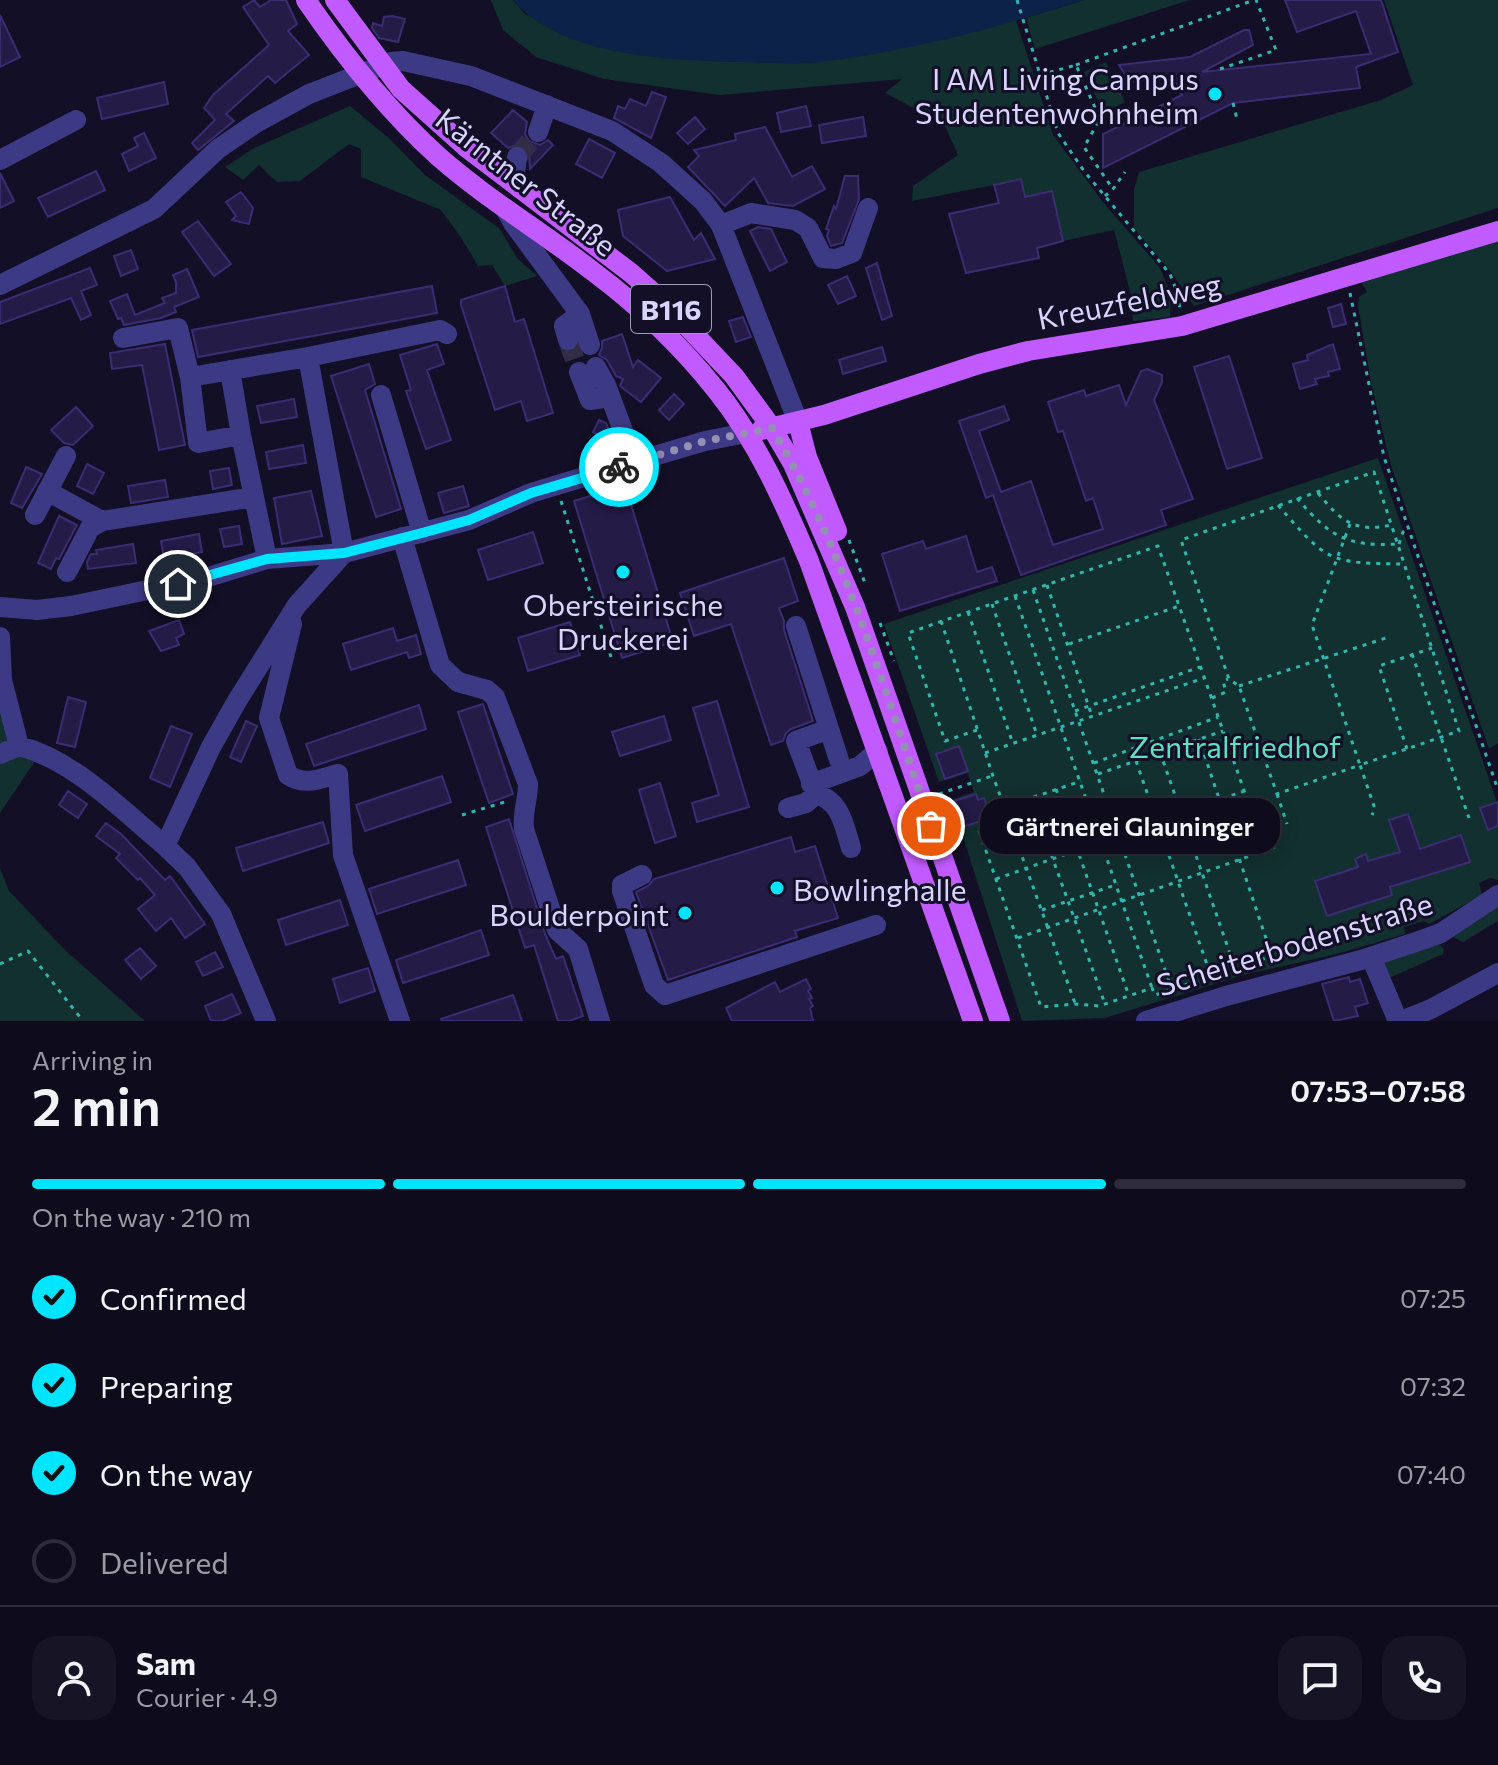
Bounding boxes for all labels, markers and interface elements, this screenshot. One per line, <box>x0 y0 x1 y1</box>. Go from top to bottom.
place label: I AM Living Campus Studentenwohnheim <box>915 59 1199 130</box>
marker: I AM Living Campus Studentenwohnheim <box>1206 85 1224 103</box>
street label: Kärntner Straße <box>429 99 625 263</box>
street label: Kreuzfeldweg <box>1034 264 1224 336</box>
road number: B116 <box>631 285 711 333</box>
courier <box>579 427 659 507</box>
icon: bike <box>597 445 641 489</box>
pin <box>144 550 212 618</box>
icon: home <box>156 562 200 606</box>
marker: Obersteirische Druckerei <box>614 563 632 581</box>
place label: Obersteirische Druckerei <box>523 585 723 656</box>
park label: Zentralfriedhof <box>1129 727 1341 764</box>
pin <box>897 792 965 860</box>
callout: Gärtnerei Glauninger <box>979 798 1279 854</box>
icon: bag <box>909 804 953 848</box>
text: Gärtnerei Glauninger <box>1006 810 1254 841</box>
place label: Bowlinghalle <box>793 870 967 907</box>
marker: Bowlinghalle <box>768 879 786 897</box>
street label: Scheiterbodenstraße <box>1152 883 1436 1003</box>
place label: Boulderpoint <box>489 895 669 932</box>
marker: Boulderpoint <box>676 904 694 922</box>
text: Arriving in <box>32 1044 153 1075</box>
text: 07:53–07:58 <box>1290 1071 1466 1108</box>
text: 2 min <box>32 1073 161 1137</box>
text: On the way · 210 m <box>32 1201 251 1232</box>
icon: check <box>32 1275 76 1319</box>
text: Confirmed <box>100 1279 247 1316</box>
text: 07:25 <box>1400 1282 1466 1313</box>
icon: check <box>32 1363 76 1407</box>
text: Preparing <box>100 1367 233 1404</box>
text: 07:32 <box>1400 1370 1466 1401</box>
icon: check <box>32 1451 76 1495</box>
text: On the way <box>100 1455 253 1492</box>
text: 07:40 <box>1397 1458 1466 1489</box>
text: Delivered <box>100 1543 229 1580</box>
button: person <box>32 1636 116 1720</box>
button: chat <box>1278 1636 1362 1720</box>
button: phone <box>1382 1636 1466 1720</box>
text: Sam <box>136 1644 196 1681</box>
text: Courier · 4.9 <box>136 1681 278 1712</box>

